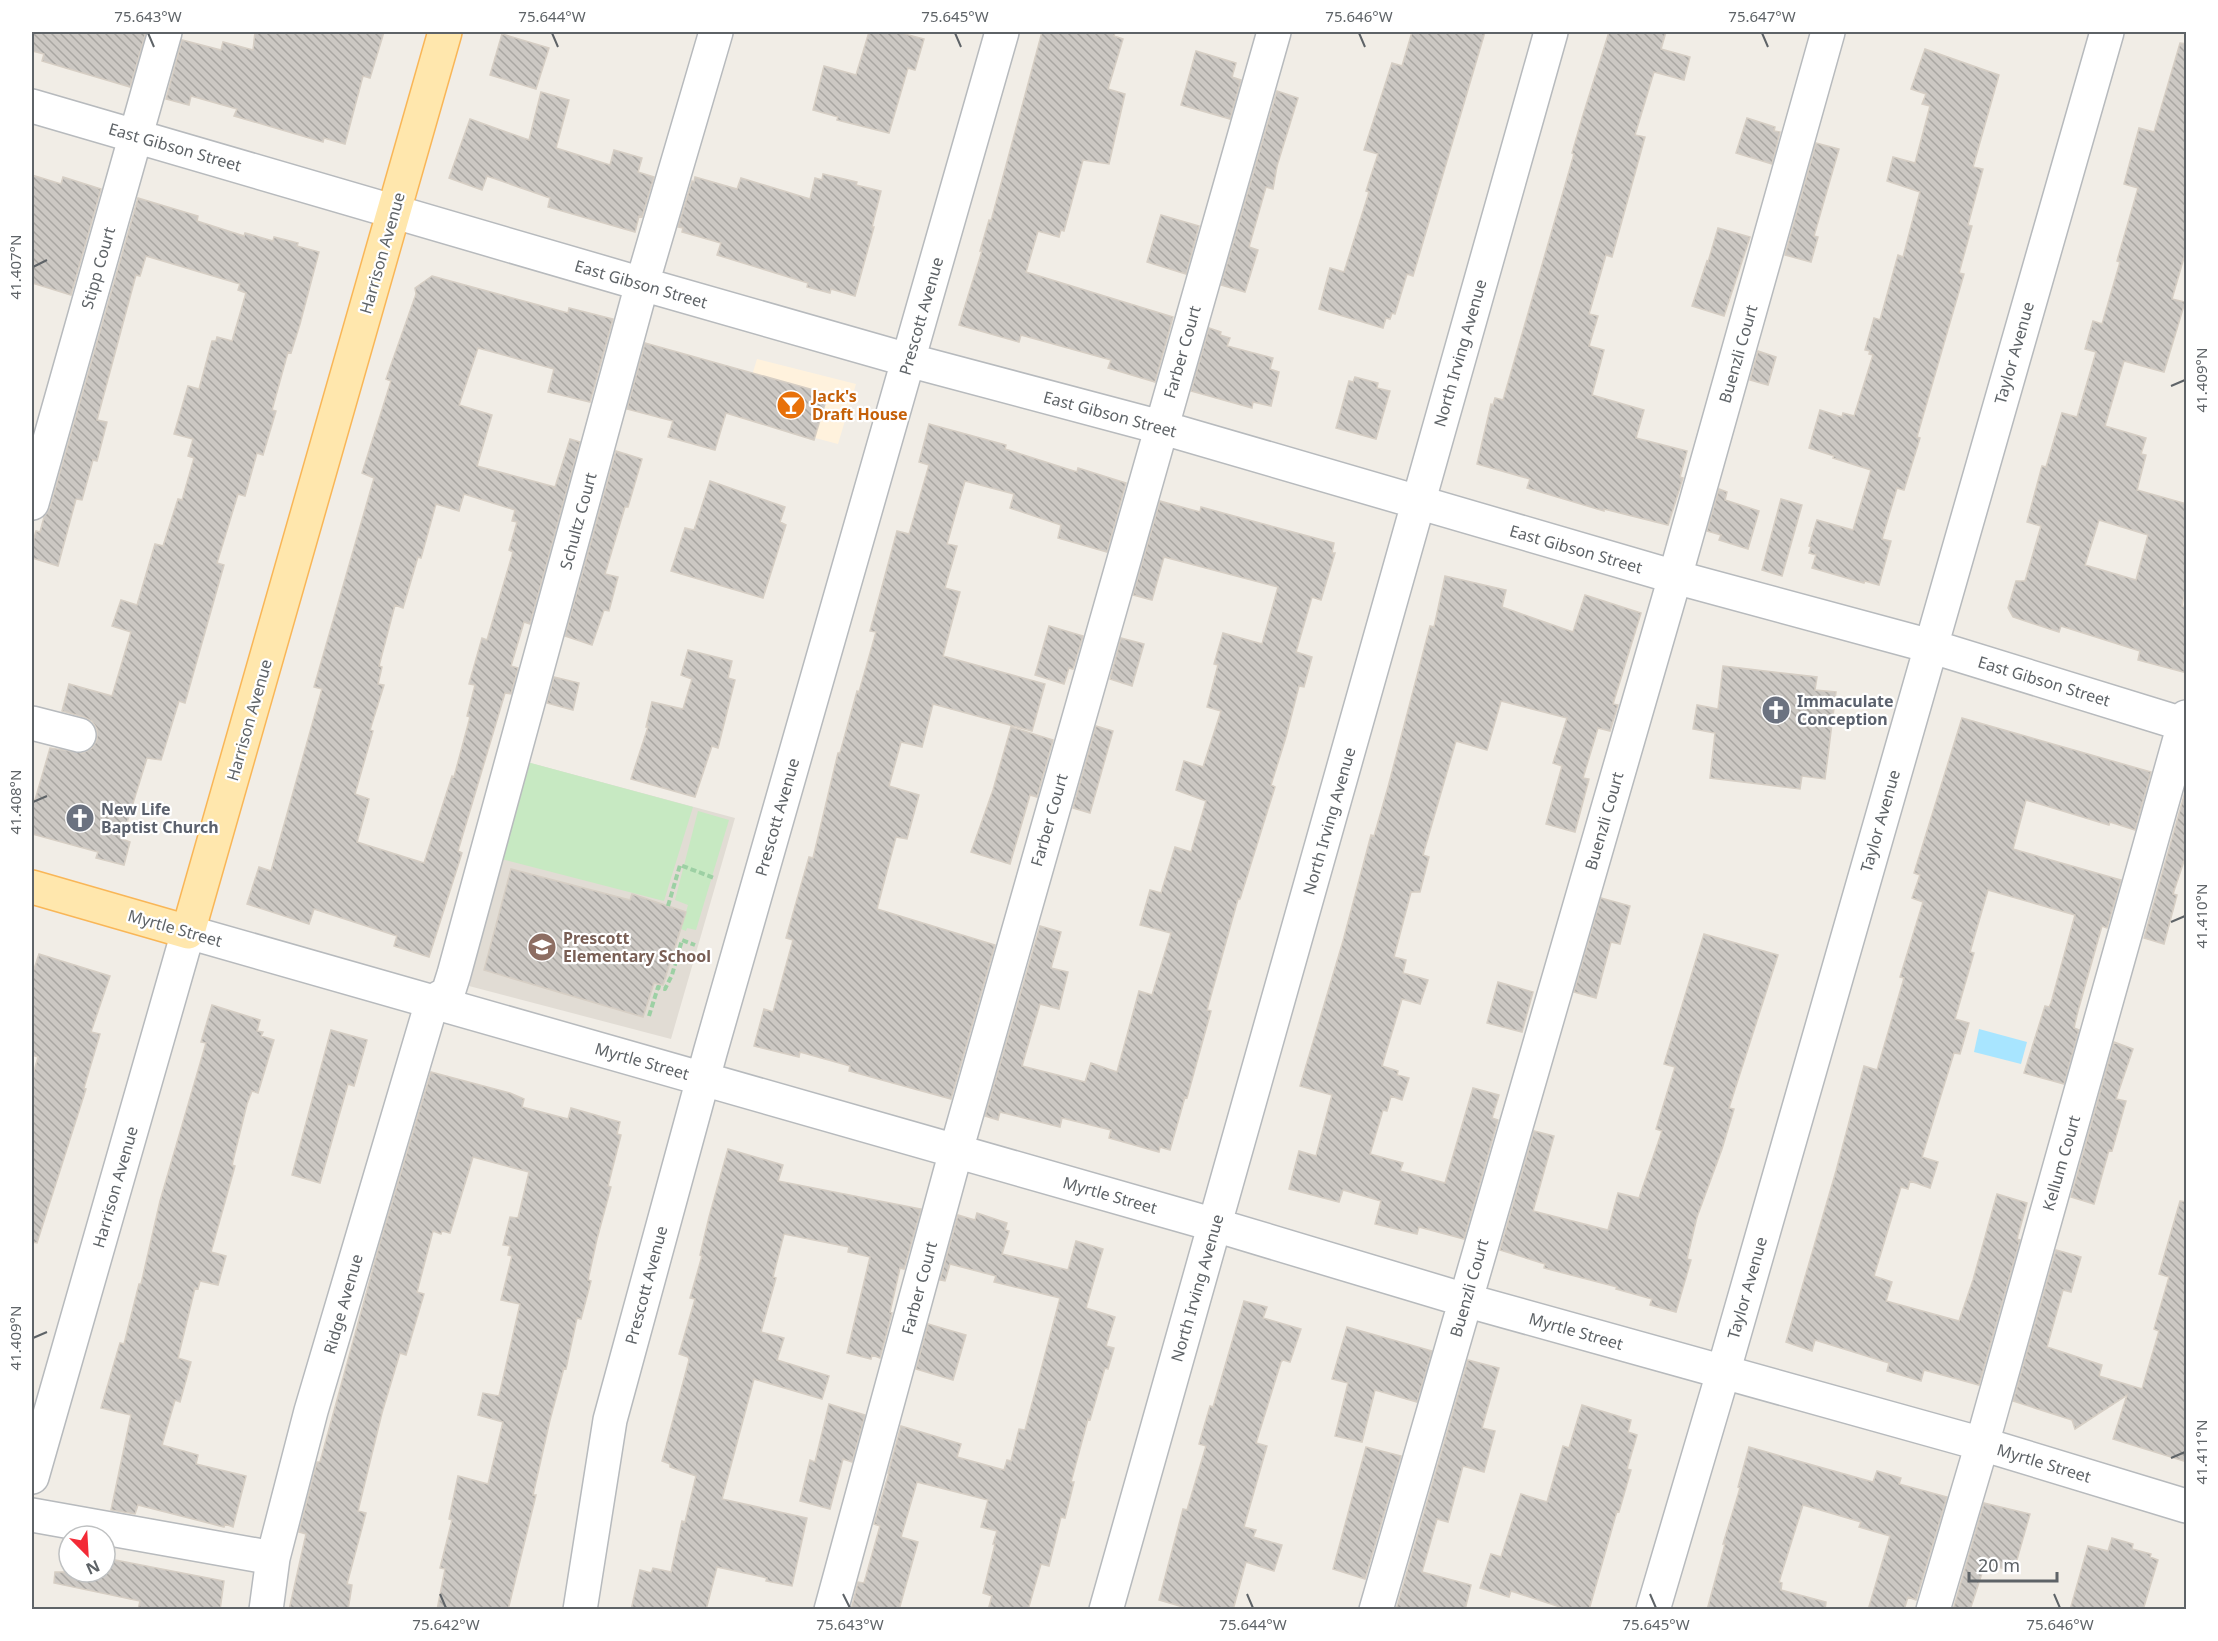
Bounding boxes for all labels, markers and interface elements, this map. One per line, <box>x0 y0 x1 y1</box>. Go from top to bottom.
text: 75.643°W <box>114 6 182 26</box>
text: 75.644°W <box>518 6 586 26</box>
text: 75.645°W <box>921 6 989 26</box>
text: 75.646°W <box>1325 6 1393 26</box>
text: 75.647°W <box>1728 6 1796 26</box>
street label: East Gibson Street <box>106 118 244 177</box>
street label: Harrison Avenue <box>354 190 410 316</box>
street label: Stipp Court <box>76 224 120 312</box>
text: 41.407°N <box>5 235 25 299</box>
street label: Prescott Avenue <box>894 254 948 378</box>
street label: East Gibson Street <box>572 255 710 314</box>
street label: North Irving Avenue <box>1428 277 1492 429</box>
street label: Taylor Avenue <box>1989 299 2039 407</box>
street label: Buenzli Court <box>1713 302 1763 406</box>
street label: Farber Court <box>1158 303 1206 401</box>
text: 41.409°N <box>2191 348 2211 412</box>
place label: Jack's Draft House <box>810 385 908 425</box>
street label: East Gibson Street <box>1041 386 1179 442</box>
bar icon: Jack's Draft House <box>775 389 807 421</box>
street label: Schultz Court <box>554 470 602 572</box>
street label: East Gibson Street <box>1507 520 1645 579</box>
street label: East Gibson Street <box>1975 650 2113 712</box>
street label: Harrison Avenue <box>221 657 277 783</box>
place label: Immaculate Conception <box>1797 690 1894 730</box>
church icon: Immaculate Conception <box>1760 694 1792 726</box>
street label: North Irving Avenue <box>1297 745 1361 897</box>
street label: Prescott Avenue <box>750 755 804 879</box>
street label: Taylor Avenue <box>1855 767 1905 875</box>
street label: Buenzli Court <box>1579 769 1629 873</box>
text: 41.408°N <box>5 770 25 834</box>
street label: Farber Court <box>1025 771 1073 869</box>
place label: New Life Baptist Church <box>101 798 219 838</box>
church icon: New Life Baptist Church <box>64 802 96 834</box>
text: 41.410°N <box>2191 884 2211 948</box>
street label: Myrtle Street <box>125 904 225 952</box>
place label: Prescott Elementary School <box>563 927 711 967</box>
school or university icon: Prescott Elementary School <box>526 931 558 963</box>
street label: Myrtle Street <box>592 1037 692 1085</box>
street label: Kellum Court <box>2037 1113 2085 1213</box>
street label: Harrison Avenue <box>87 1124 143 1250</box>
street label: Myrtle Street <box>1060 1171 1160 1219</box>
street label: North Irving Avenue <box>1165 1212 1229 1364</box>
street label: Prescott Avenue <box>620 1223 672 1347</box>
street label: Taylor Avenue <box>1722 1234 1772 1342</box>
street label: Buenzli Court <box>1444 1236 1494 1340</box>
street label: Farber Court <box>896 1239 942 1337</box>
street label: Ridge Avenue <box>318 1251 368 1357</box>
text: 41.409°N <box>5 1306 25 1370</box>
street label: Myrtle Street <box>1526 1307 1626 1355</box>
text: 41.411°N <box>2191 1420 2211 1484</box>
street label: Myrtle Street <box>1994 1438 2094 1488</box>
north arrow <box>57 1524 117 1584</box>
scale bar <box>1969 1545 2058 1583</box>
text: 20 m <box>1978 1553 2020 1577</box>
text: N <box>83 1555 104 1580</box>
text: 75.642°W <box>412 1614 480 1634</box>
text: 75.643°W <box>816 1614 884 1634</box>
text: 75.644°W <box>1219 1614 1287 1634</box>
text: 75.645°W <box>1622 1614 1690 1634</box>
text: 75.646°W <box>2026 1614 2094 1634</box>

